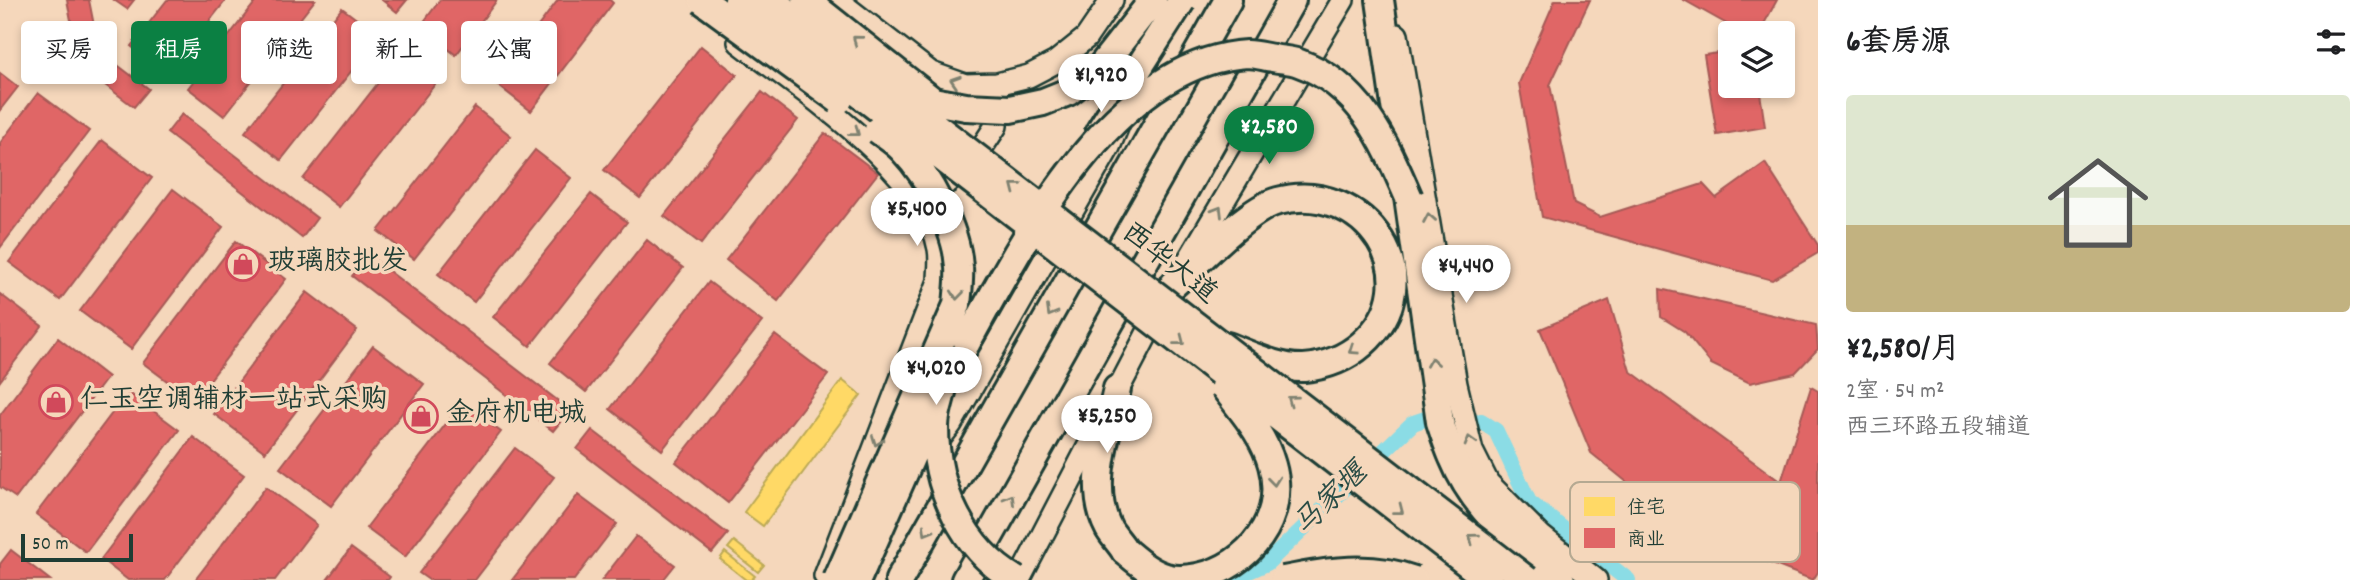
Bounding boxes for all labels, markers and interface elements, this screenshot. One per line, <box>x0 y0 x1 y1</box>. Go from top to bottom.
chip: 买房 <box>21 21 117 84</box>
chip: 租房 <box>131 21 227 84</box>
chip: 筛选 <box>241 21 337 84</box>
chip: 新上 <box>351 21 447 84</box>
chip: 公寓 <box>461 21 557 84</box>
map controls <box>1718 21 1795 98</box>
button: layers <box>1718 21 1795 98</box>
text: 6套房源 <box>1846 23 1951 66</box>
icon: filters <box>2312 23 2350 61</box>
one-way arrow <box>852 36 864 49</box>
pin: ¥1,920 <box>1044 54 1158 114</box>
text: ¥1,920 <box>1074 60 1128 93</box>
one-way arrow <box>949 75 962 89</box>
pin: ¥2,580 <box>1212 106 1326 166</box>
text: ¥2,580 <box>1240 112 1298 145</box>
one-way arrow <box>847 124 859 137</box>
icon: home <box>2035 140 2161 266</box>
one-way arrow <box>1010 182 1022 195</box>
pin: ¥5,400 <box>860 188 974 248</box>
text: ¥5,400 <box>887 194 947 227</box>
one-way arrow <box>1209 205 1222 218</box>
one-way arrow <box>1422 212 1437 224</box>
street label: 西华大道 <box>1112 215 1224 315</box>
place label: 玻璃胶批发 <box>268 244 408 284</box>
shop icon: 玻璃胶批发 <box>224 245 262 283</box>
pin: ¥4,440 <box>1409 246 1523 305</box>
text: ¥4,440 <box>1438 251 1494 284</box>
one-way arrow <box>950 290 965 301</box>
one-way arrow <box>1046 304 1059 317</box>
text: ¥2,580/月 <box>1846 330 1960 373</box>
one-way arrow <box>1172 333 1184 345</box>
one-way arrow <box>1348 341 1361 354</box>
pin: ¥4,020 <box>879 348 993 407</box>
text: ¥4,020 <box>906 353 966 386</box>
one-way arrow <box>1424 356 1439 368</box>
text: 2室 · 54 m² <box>1846 376 1945 409</box>
place label: 仁玉空调辅材一站式采购 <box>80 382 388 422</box>
shop icon: 仁玉空调辅材一站式采购 <box>37 383 75 421</box>
place label: 金府机电城 <box>446 396 586 436</box>
pin: ¥5,250 <box>1050 396 1164 455</box>
one-way arrow <box>1288 396 1300 408</box>
shop icon: 金府机电城 <box>402 397 440 435</box>
text: ¥5,250 <box>1077 401 1137 434</box>
text: 西三环路五段辅道 <box>1846 412 2030 445</box>
one-way arrow <box>872 434 886 446</box>
one-way arrow <box>1464 436 1479 448</box>
water label: 马家堰 <box>1285 452 1381 548</box>
one-way arrow <box>1266 475 1281 487</box>
legend <box>1570 482 1800 562</box>
one-way arrow <box>1002 494 1015 507</box>
text: 住宅 <box>1627 496 1665 523</box>
one-way arrow <box>1391 501 1403 514</box>
one-way arrow <box>922 523 935 536</box>
text: 商业 <box>1627 528 1665 555</box>
scale bar <box>21 531 133 563</box>
text: 50 m <box>32 532 69 559</box>
one-way arrow <box>1468 534 1481 547</box>

